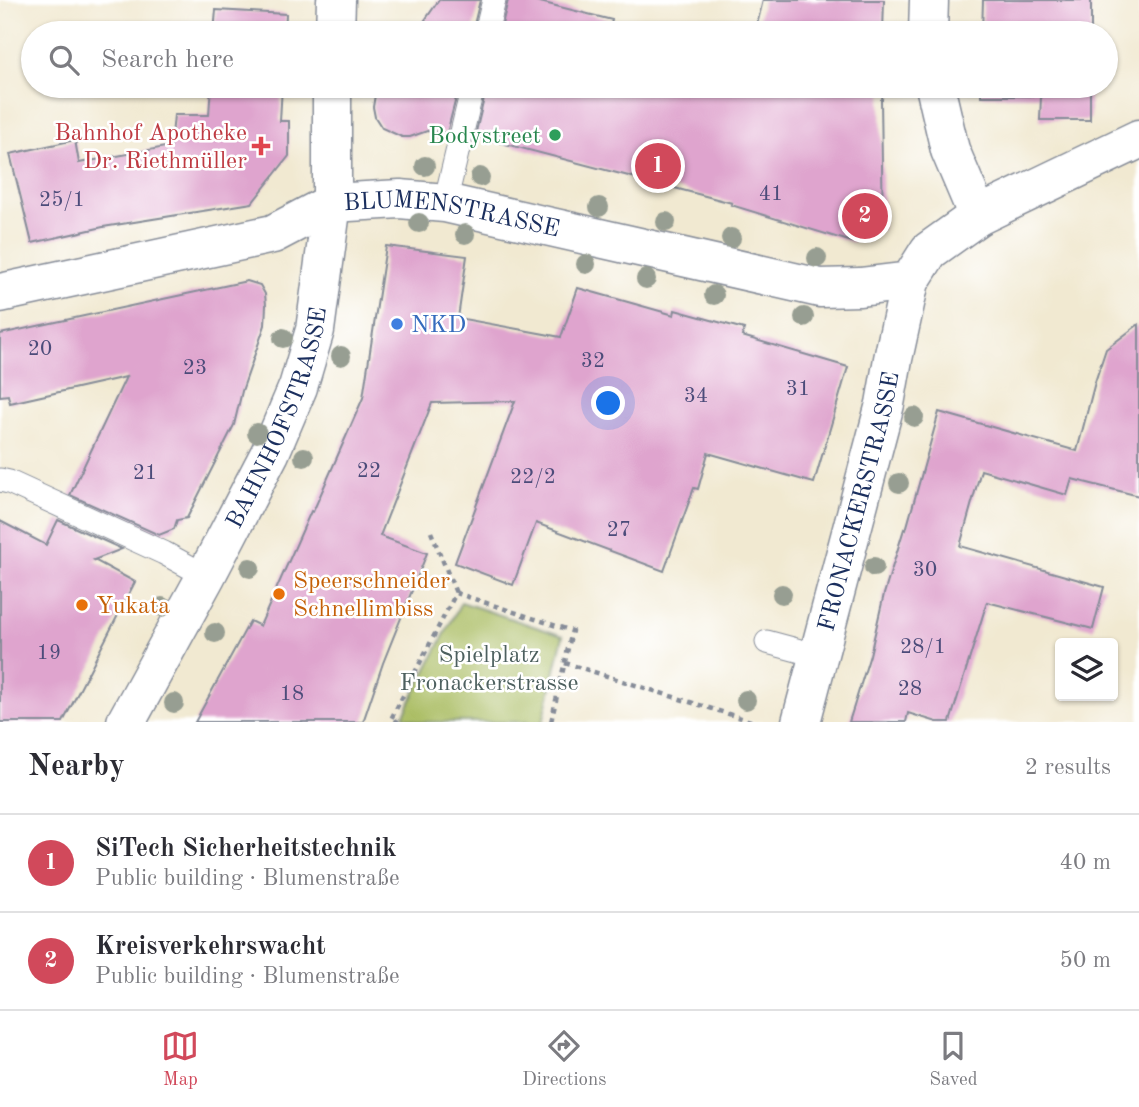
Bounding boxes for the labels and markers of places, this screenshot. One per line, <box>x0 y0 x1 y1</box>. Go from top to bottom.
place label: Bahnhof Apotheke Dr. Riethmüller <box>54 122 247 174</box>
place label: Bodystreet <box>428 125 541 149</box>
marker: Bodystreet <box>547 127 563 143</box>
marker: Bahnhof Apotheke Dr. Riethmüller <box>253 138 269 154</box>
pin: 1 <box>635 140 681 192</box>
pin: 2 <box>842 190 888 242</box>
place label: NKD <box>411 314 466 338</box>
marker: NKD <box>389 316 405 332</box>
place label: Speerschneider Schnellimbiss <box>293 570 450 622</box>
marker: Speerschneider Schnellimbiss <box>271 586 287 602</box>
place label: Yukata <box>96 595 170 619</box>
marker: Yukata <box>74 597 90 613</box>

